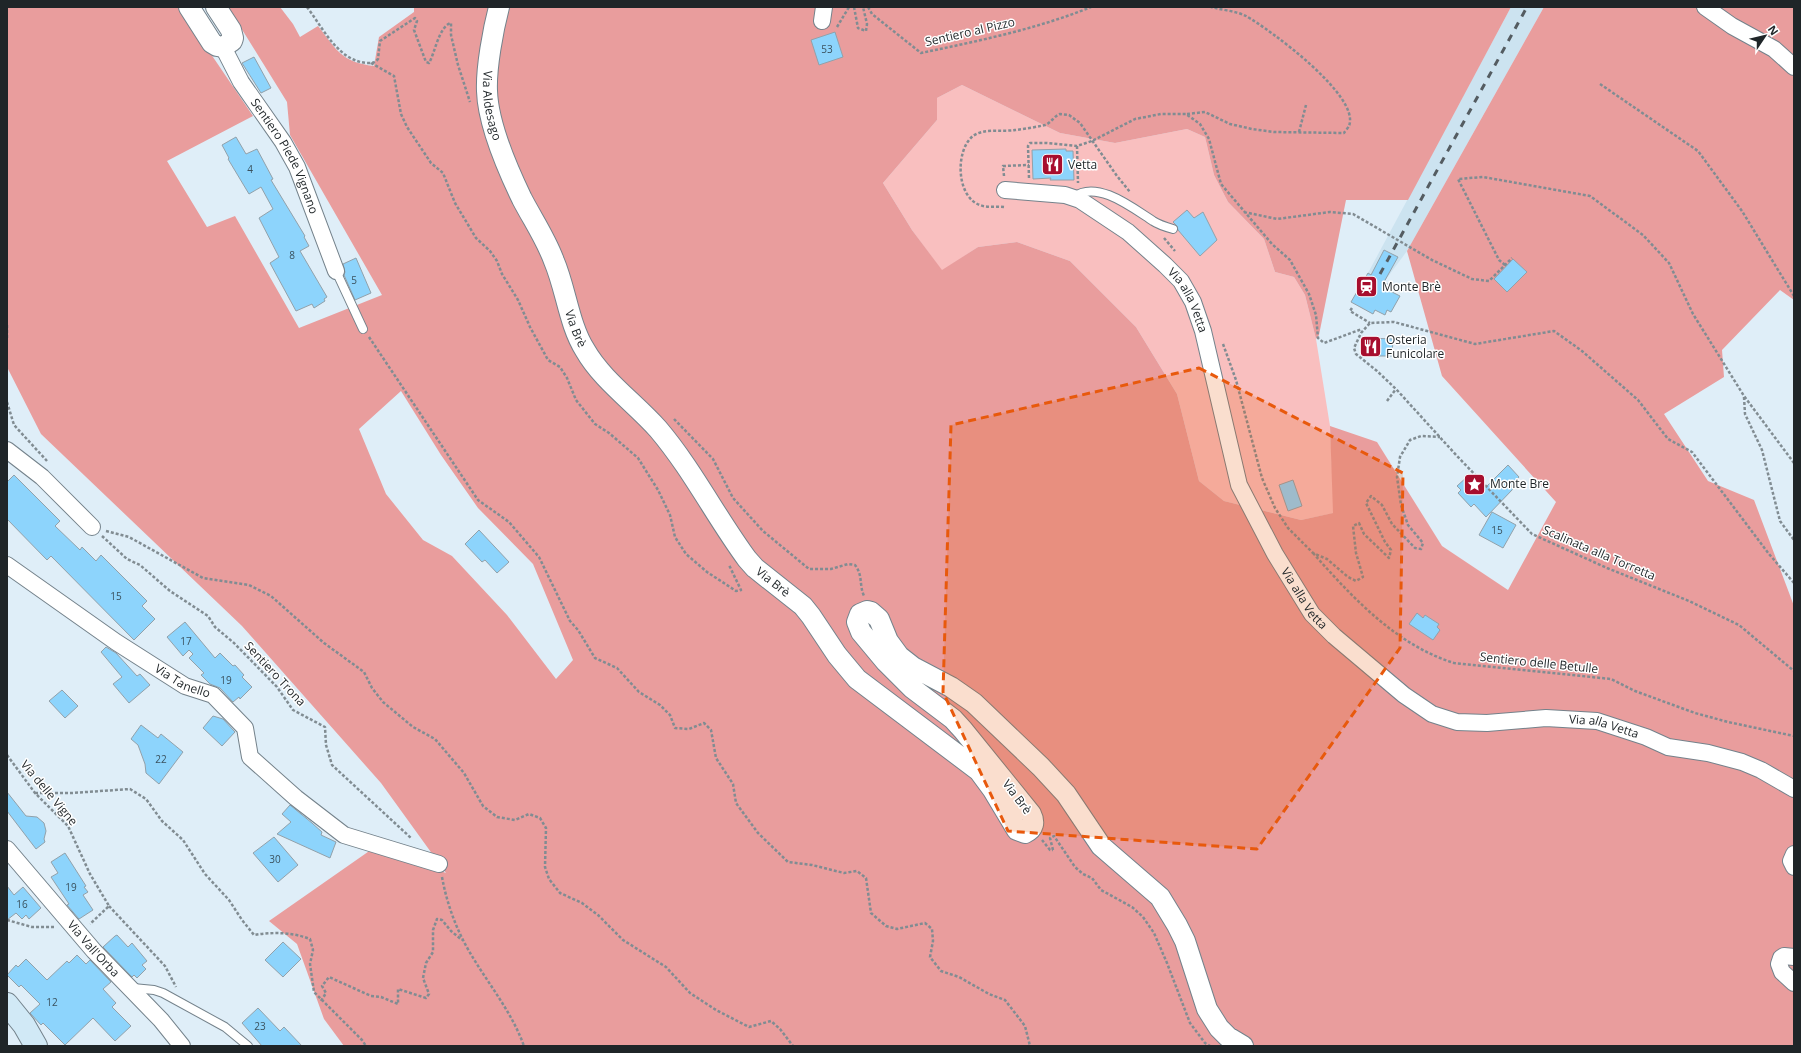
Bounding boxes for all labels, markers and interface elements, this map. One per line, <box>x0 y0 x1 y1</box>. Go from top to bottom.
street label: Sentiero al Pizzo <box>923 13 1016 50</box>
north arrow <box>1745 16 1785 56</box>
text: N <box>1765 22 1782 38</box>
house number: 53 <box>821 42 833 56</box>
street label: Via Aldesago <box>479 70 506 142</box>
street label: Sentiero Piede Vignano <box>247 95 323 216</box>
restaurant icon: Vetta <box>1040 152 1066 178</box>
place label: Vetta <box>1068 156 1097 173</box>
house number: 4 <box>247 162 253 176</box>
house number: 8 <box>289 248 295 262</box>
street label: Via alla Vetta <box>1164 264 1212 335</box>
house number: 5 <box>351 273 357 287</box>
station icon: Monte Brè <box>1354 274 1380 300</box>
place label: Monte Brè <box>1382 278 1441 295</box>
street label: Via Brè <box>561 308 591 351</box>
place label: Osteria Funicolare <box>1386 331 1445 362</box>
restaurant icon: Osteria Funicolare <box>1357 334 1383 360</box>
place icon: Monte Bre <box>1461 471 1487 497</box>
place label: Monte Bre <box>1490 475 1549 492</box>
street label: Scalinata alla Torretta <box>1540 521 1658 584</box>
house number: 15 <box>1491 523 1503 537</box>
street label: Via Brè <box>752 563 794 601</box>
street label: Via alla Vetta <box>1277 564 1332 633</box>
house number: 15 <box>110 589 122 603</box>
house number: 17 <box>180 634 192 648</box>
street label: Sentiero Trona <box>241 638 310 710</box>
street label: Sentiero delle Betulle <box>1479 648 1599 677</box>
street label: Via Tanello <box>152 660 213 702</box>
house number: 19 <box>220 673 232 687</box>
street label: Via alla Vetta <box>1568 710 1641 742</box>
house number: 22 <box>155 752 167 766</box>
street label: Via delle Vigne <box>17 756 82 829</box>
street label: Via Brè <box>999 776 1036 818</box>
house number: 30 <box>269 852 281 866</box>
house number: 19 <box>65 880 77 894</box>
house number: 16 <box>16 897 28 911</box>
street label: Via Vall'Orba <box>64 917 124 980</box>
house number: 12 <box>46 995 58 1009</box>
house number: 23 <box>254 1019 266 1033</box>

